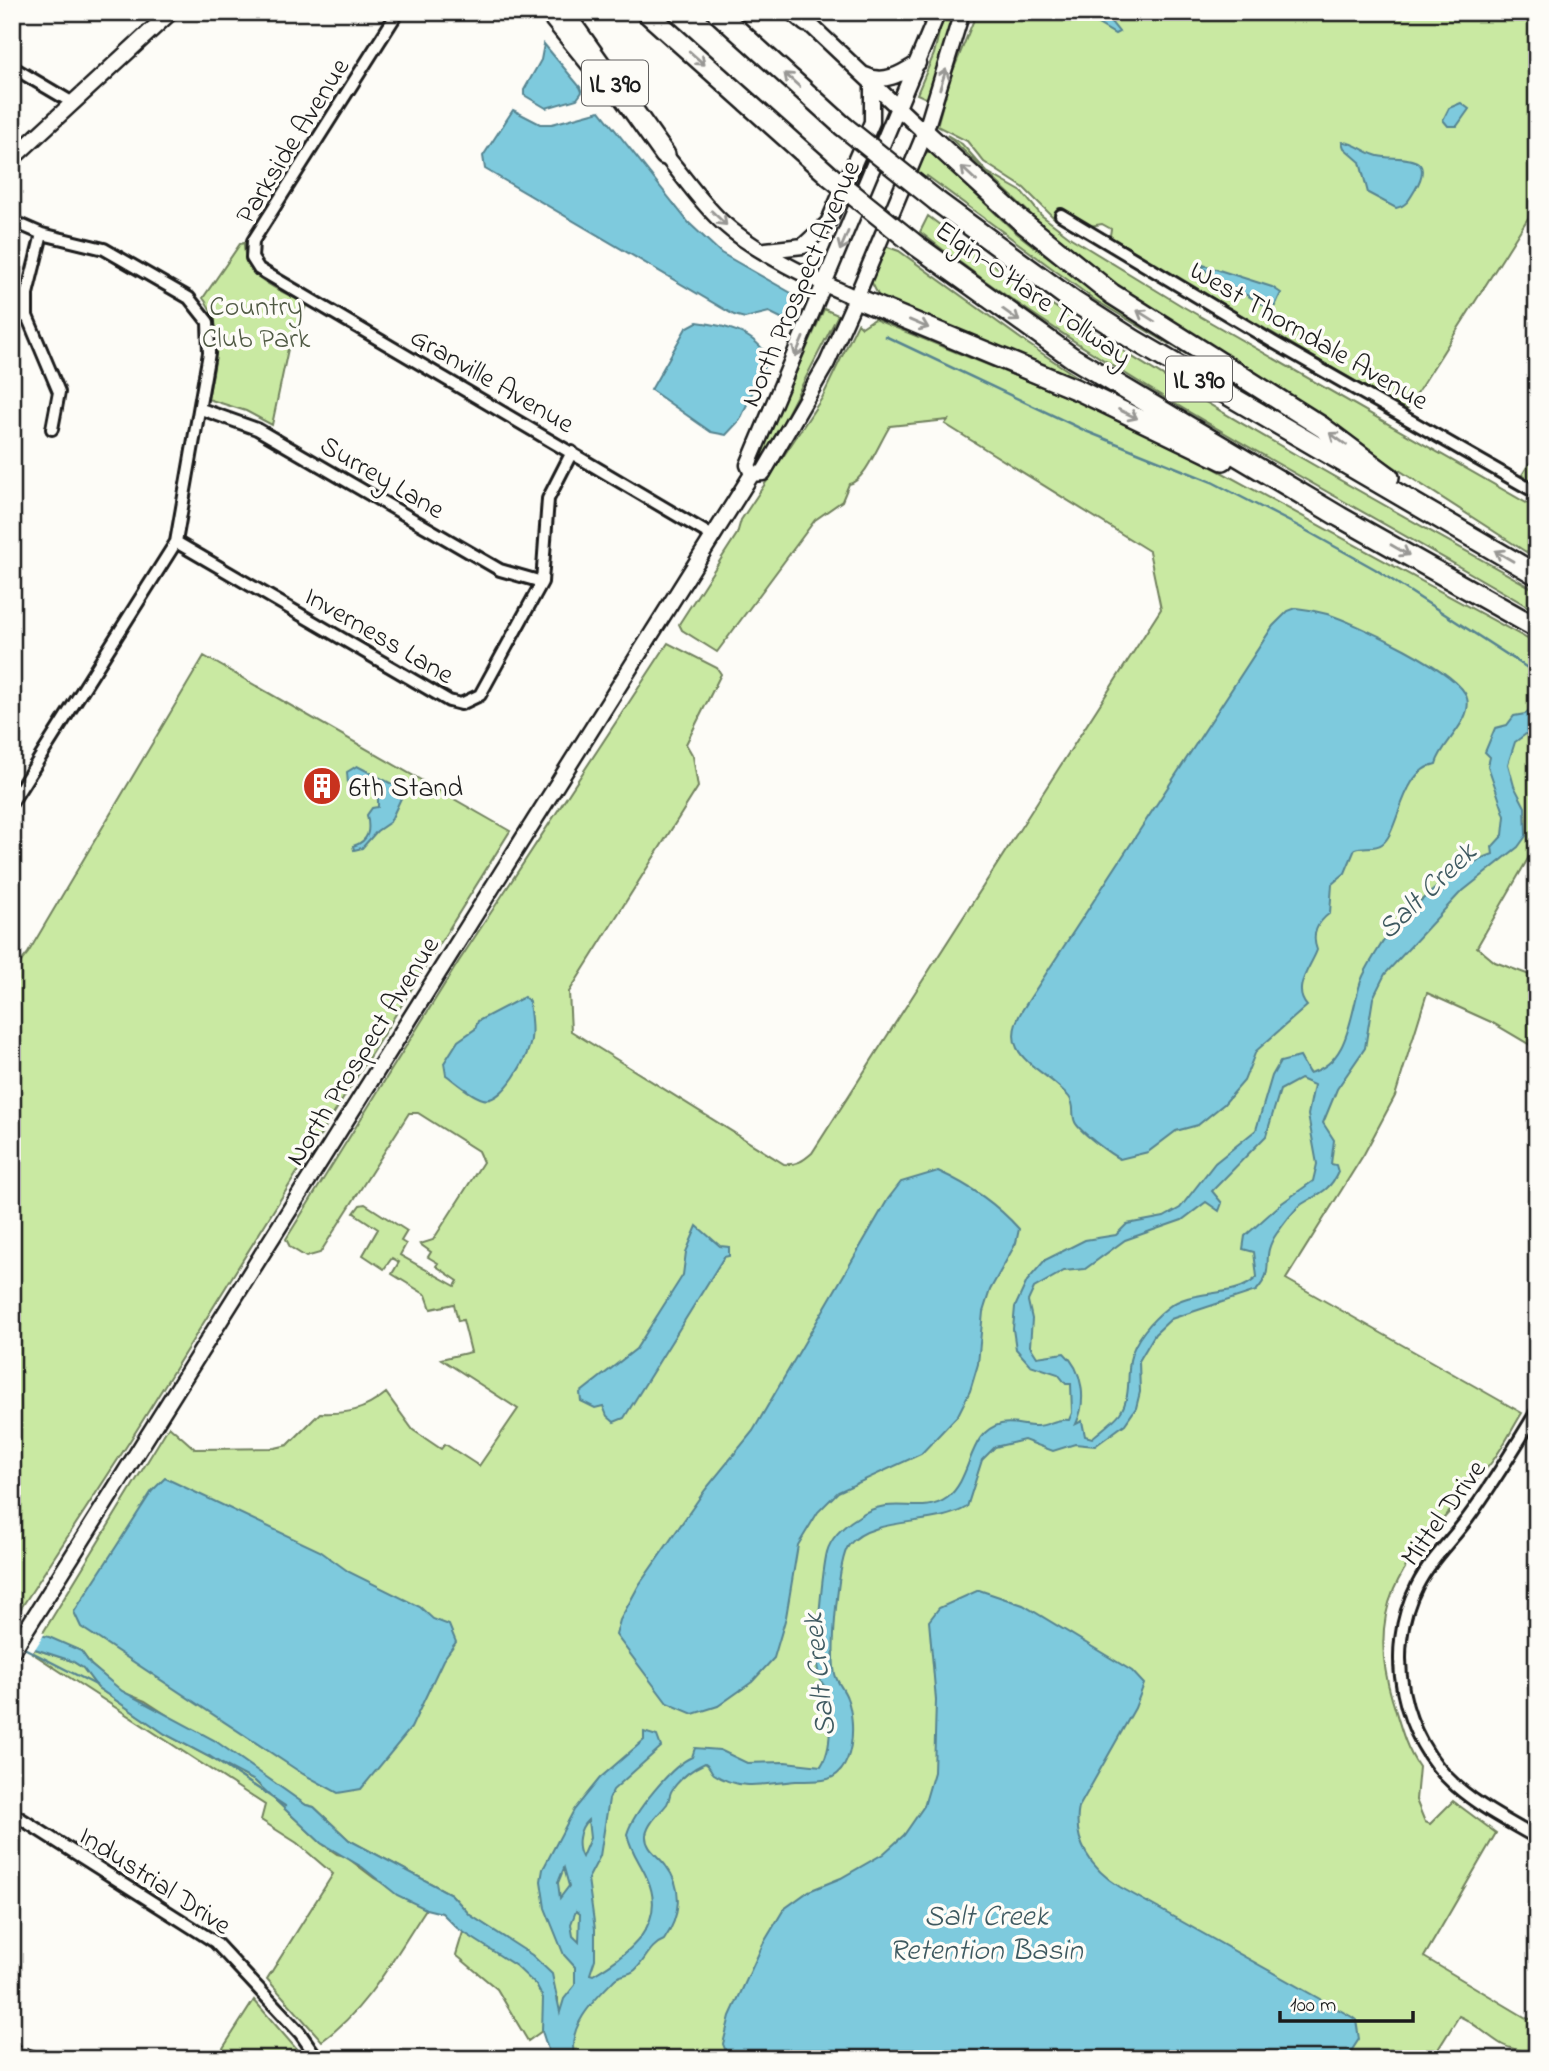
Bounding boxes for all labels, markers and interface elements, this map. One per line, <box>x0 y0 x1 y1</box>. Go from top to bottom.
one-way arrow <box>688 49 705 66</box>
street label: Parkside Avenue <box>227 51 362 233</box>
road number: IL 390 <box>582 60 648 106</box>
one-way arrow <box>938 68 951 90</box>
one-way arrow <box>784 72 802 88</box>
street label: North Prospect Avenue <box>732 154 873 414</box>
one-way arrow <box>961 166 978 183</box>
one-way arrow <box>711 210 728 227</box>
street label: Elgin-O'Hare Tollway <box>925 212 1139 378</box>
one-way arrow <box>836 230 849 251</box>
street label: West Thorndale Avenue <box>1181 252 1436 423</box>
park label: Country Club Park <box>202 288 311 361</box>
one-way arrow <box>1002 307 1021 322</box>
one-way arrow <box>1137 309 1157 323</box>
street label: Granville Avenue <box>401 318 581 446</box>
one-way arrow <box>908 318 930 331</box>
one-way arrow <box>792 336 805 357</box>
road number: IL 390 <box>1166 356 1232 402</box>
one-way arrow <box>1117 408 1138 422</box>
street label: Surrey Lane <box>311 427 452 532</box>
one-way arrow <box>1329 432 1348 446</box>
one-way arrow <box>1389 543 1409 557</box>
one-way arrow <box>1495 549 1515 563</box>
street label: Inverness Lane <box>296 578 461 697</box>
building icon: 6th Stand <box>301 765 343 807</box>
place label: 6th Stand <box>349 769 463 810</box>
water label: Salt Creek <box>1368 832 1489 951</box>
street label: North Prospect Avenue <box>277 929 452 1175</box>
street label: Mittel Drive <box>1392 1452 1498 1576</box>
water label: Salt Creek <box>792 1609 849 1739</box>
street label: Industrial Drive <box>70 1817 239 1947</box>
water label: Salt Creek Retention Basin <box>889 1896 1084 1974</box>
scale bar <box>1280 1980 1412 2024</box>
text: 100 m <box>1290 1991 1336 2021</box>

